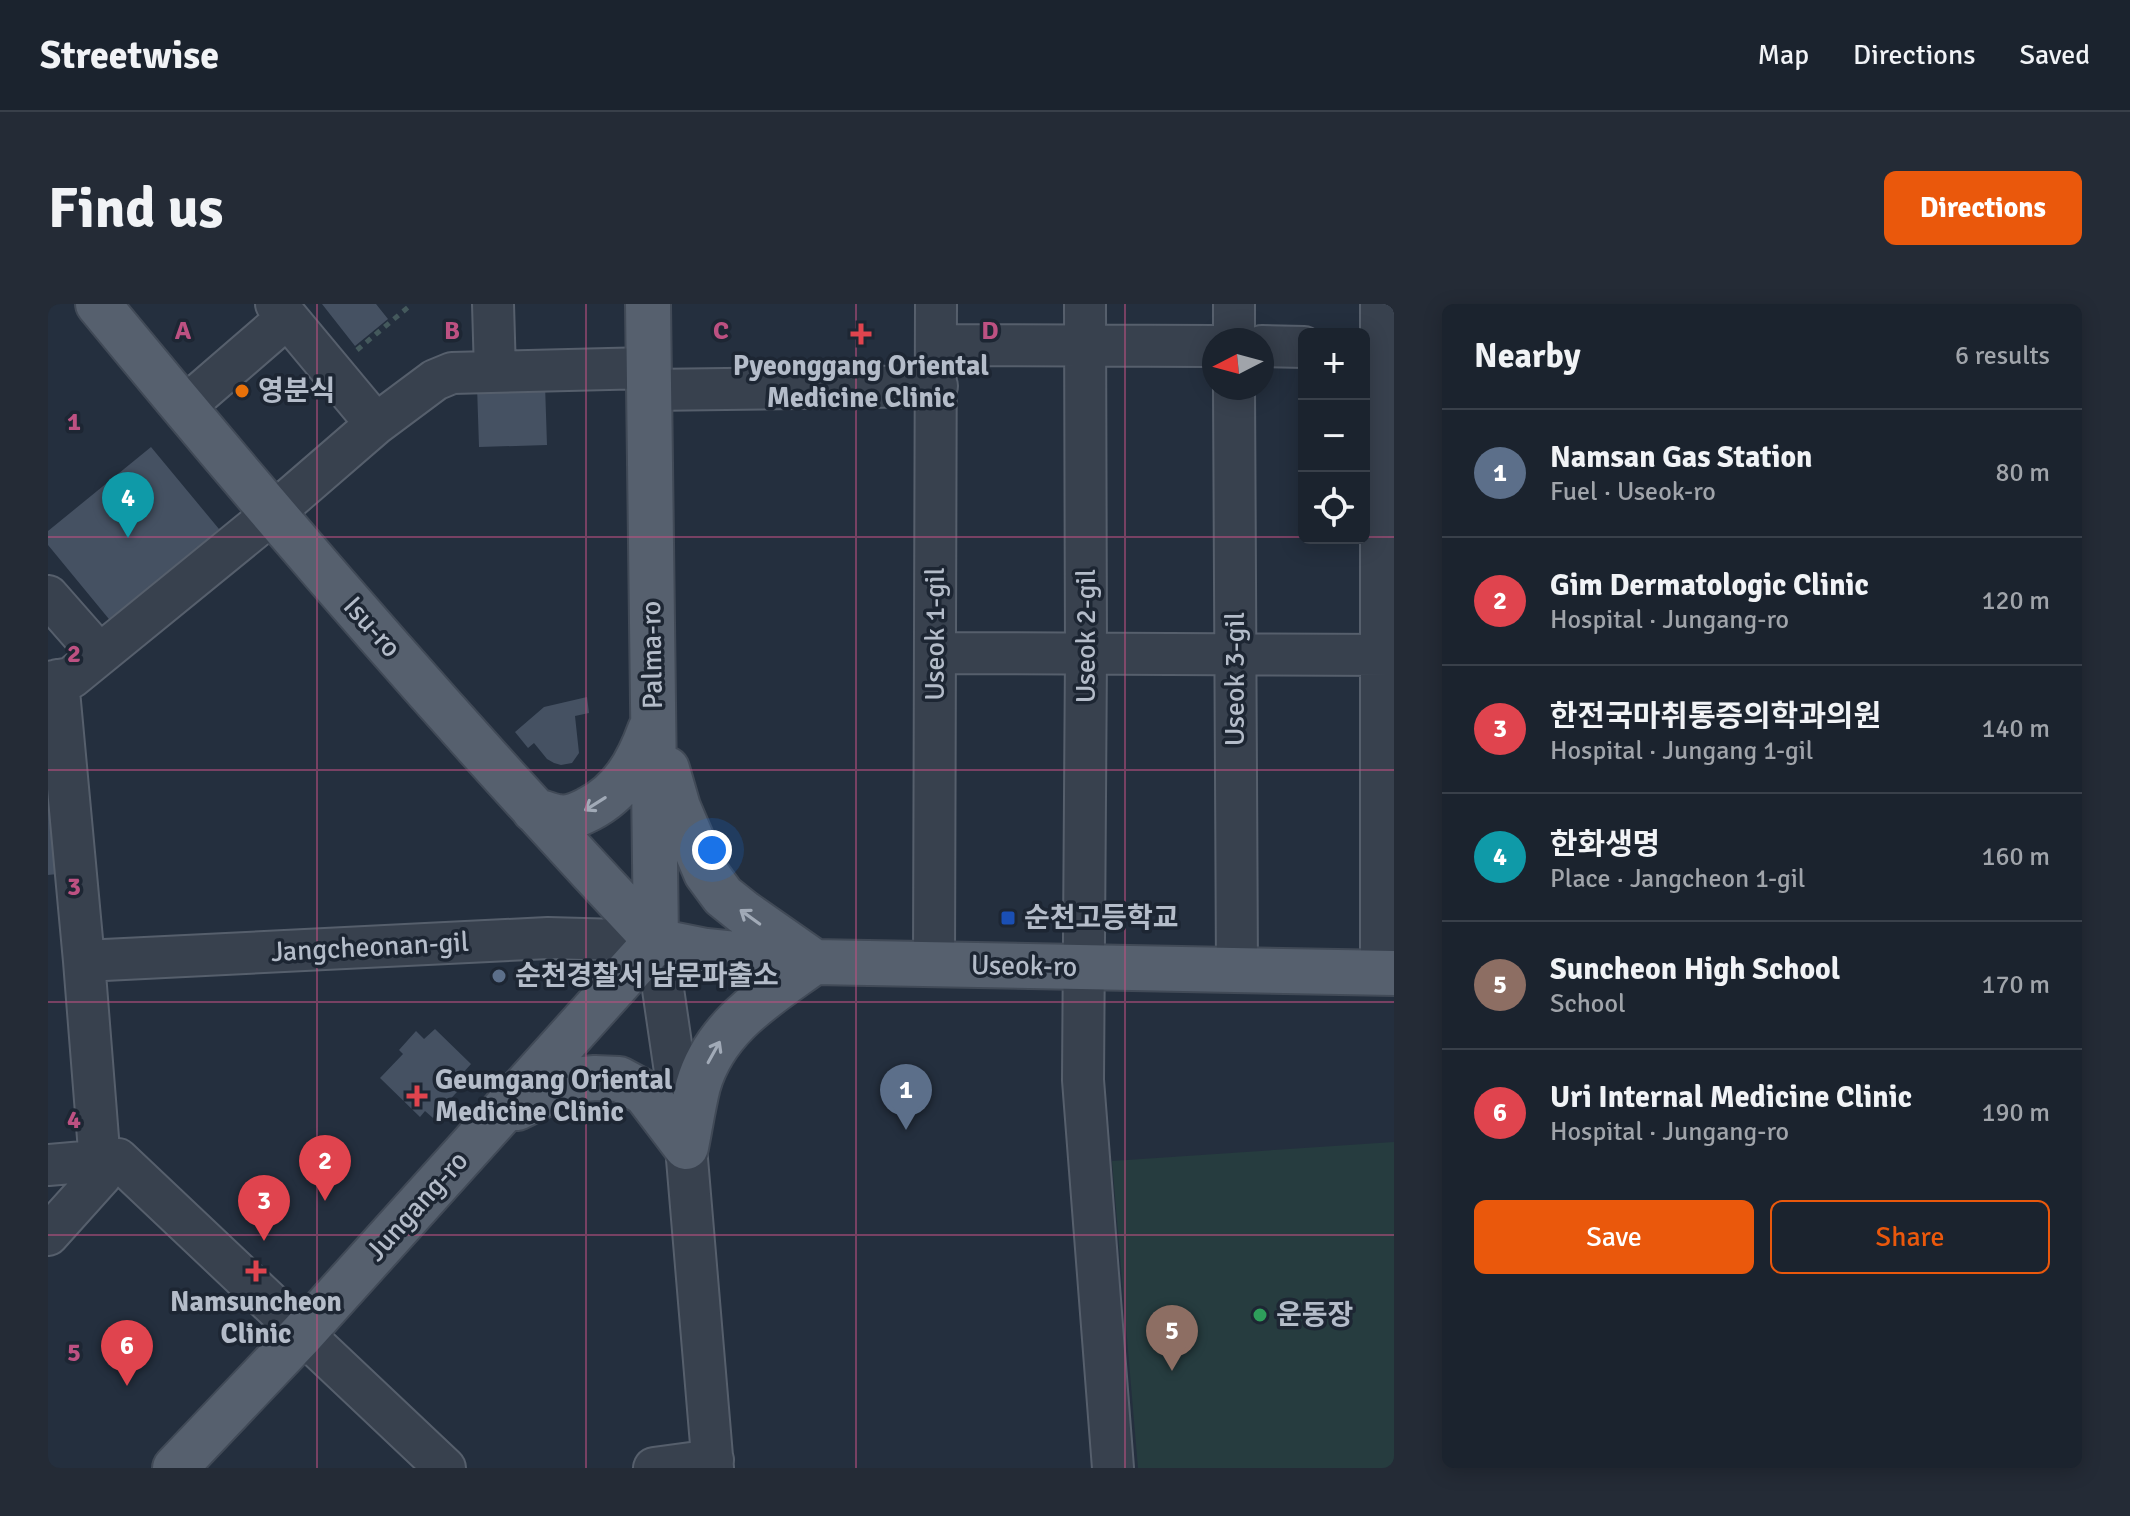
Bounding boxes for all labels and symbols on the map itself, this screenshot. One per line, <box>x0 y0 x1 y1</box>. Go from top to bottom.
text: A <box>175 315 192 347</box>
text: B <box>444 315 460 347</box>
text: C <box>713 315 729 347</box>
text: D <box>981 315 999 347</box>
marker: Pyeonggang Oriental Medicine Clinic <box>850 323 872 345</box>
north arrow <box>1202 328 1274 400</box>
place label: Pyeonggang Oriental Medicine Clinic <box>733 349 989 415</box>
place label: 영분식 <box>258 374 335 408</box>
marker: 영분식 <box>233 382 251 400</box>
text: 1 <box>67 406 81 438</box>
pin: 4 <box>102 472 154 538</box>
street label: Useok 1-gil <box>918 567 952 701</box>
street label: Useok 2-gil <box>1069 569 1103 703</box>
street label: Isu-ro <box>336 590 408 664</box>
street label: Palma-ro <box>634 601 670 709</box>
street label: Useok 3-gil <box>1218 612 1252 746</box>
text: 2 <box>67 638 81 670</box>
one-way arrow <box>584 797 607 813</box>
your location <box>692 830 732 870</box>
text: 3 <box>67 871 81 903</box>
place label: 순천고등학교 <box>1024 901 1179 935</box>
one-way arrow <box>740 909 762 925</box>
marker: 순천고등학교 <box>999 909 1017 927</box>
street label: Jangcheonan-gil <box>270 925 470 969</box>
street label: Useok-ro <box>971 948 1077 984</box>
place label: 순천경찰서 남문파출소 <box>515 959 779 993</box>
marker: 순천경찰서 남문파출소 <box>490 967 508 985</box>
one-way arrow <box>706 1041 722 1064</box>
place label: Geumgang Oriental Medicine Clinic <box>435 1063 673 1129</box>
pin: 1 <box>880 1064 932 1130</box>
marker: Geumgang Oriental Medicine Clinic <box>406 1085 428 1107</box>
text: 4 <box>67 1104 81 1136</box>
pin: 2 <box>299 1135 351 1201</box>
street label: Jungang-ro <box>359 1144 475 1268</box>
pin: 3 <box>238 1175 290 1241</box>
marker: Namsuncheon Clinic <box>245 1260 267 1282</box>
place label: Namsuncheon Clinic <box>170 1285 342 1351</box>
place label: 운동장 <box>1276 1298 1353 1332</box>
pin: 5 <box>1146 1305 1198 1371</box>
marker: 운동장 <box>1251 1306 1269 1324</box>
pin: 6 <box>101 1320 153 1386</box>
text: 5 <box>67 1337 81 1369</box>

